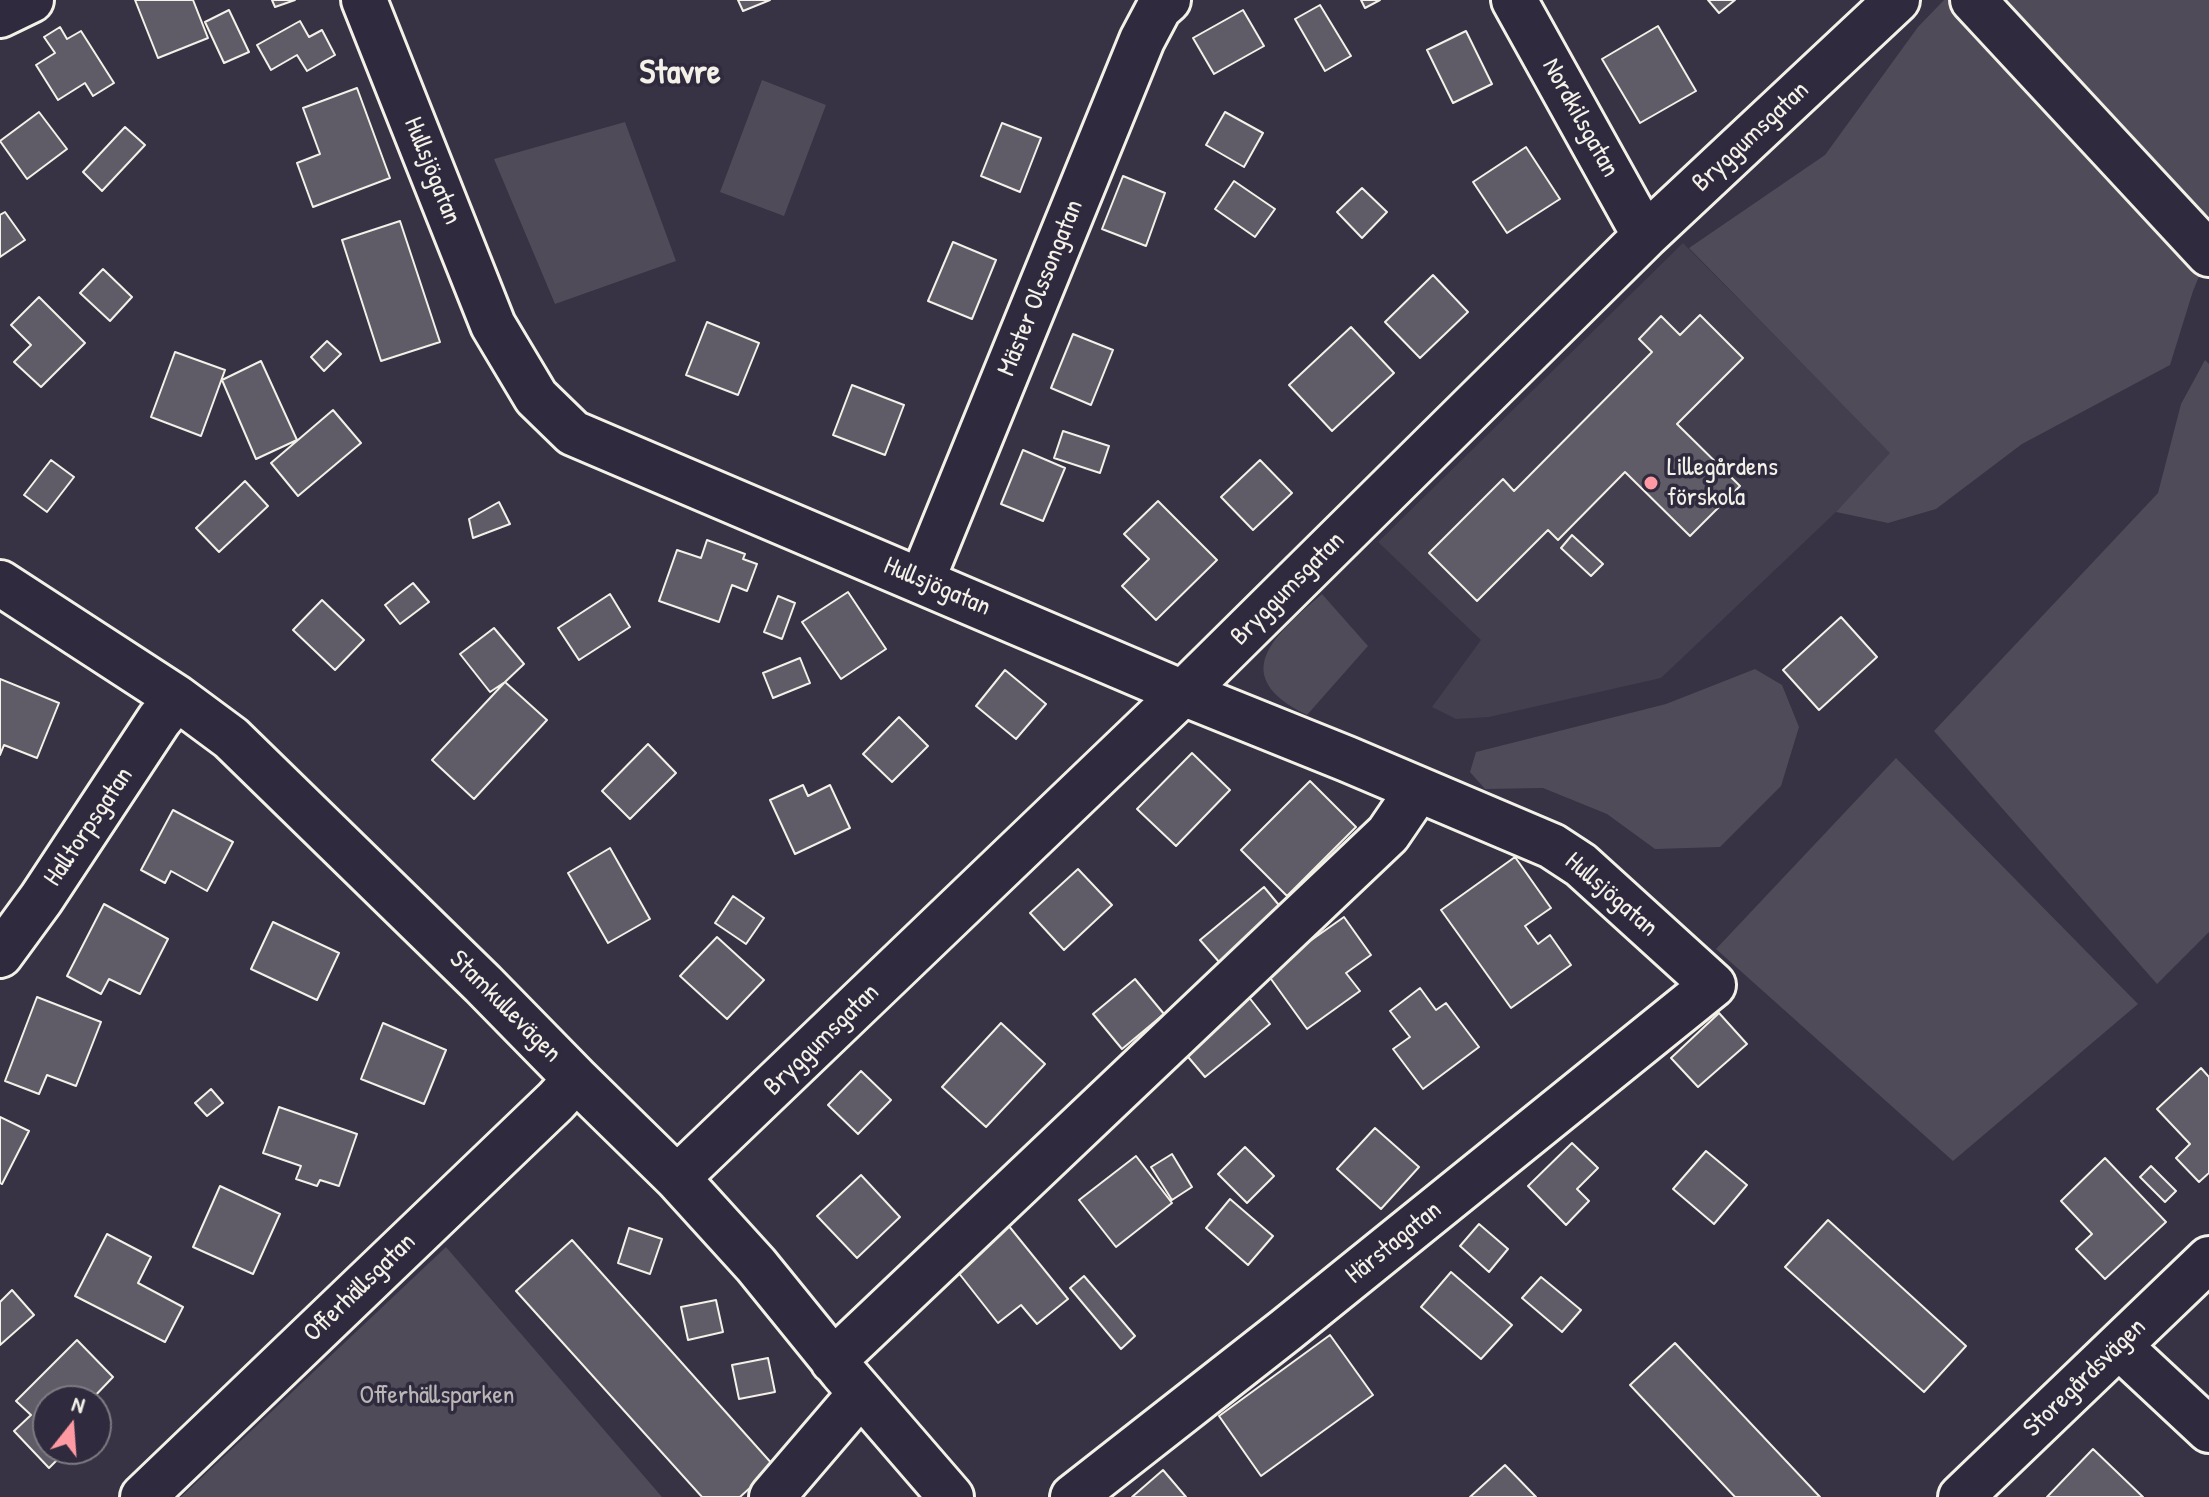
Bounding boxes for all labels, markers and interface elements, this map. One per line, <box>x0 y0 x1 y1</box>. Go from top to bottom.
street label: Nordkilsgatan <box>1535 53 1625 183</box>
district label: Stavre <box>640 54 720 94</box>
street label: Bryggumsgatan <box>1686 75 1816 199</box>
street label: Hullsjögatan <box>396 113 468 229</box>
street label: Mäster Olssongatan <box>991 195 1091 381</box>
place label: Lillegårdens förskola <box>1667 452 1778 514</box>
marker: Lillegårdens förskola <box>1642 474 1660 492</box>
street label: Bryggumsgatan <box>1225 526 1351 652</box>
street label: Hullsjögatan <box>879 551 995 623</box>
street label: Halltorpsgatan <box>38 762 140 892</box>
street label: Hullsjögatan <box>1558 846 1664 944</box>
street label: Stamkullevägen <box>442 944 568 1070</box>
street label: Bryggumsgatan <box>758 977 886 1103</box>
street label: Härstagatan <box>1340 1195 1448 1291</box>
street label: Offerhällsgatan <box>298 1227 422 1349</box>
street label: Storegårdsvägen <box>2017 1312 2153 1444</box>
park label: Offerhällsparken <box>359 1380 515 1412</box>
north arrow <box>32 1385 112 1465</box>
text: N <box>68 1388 88 1420</box>

